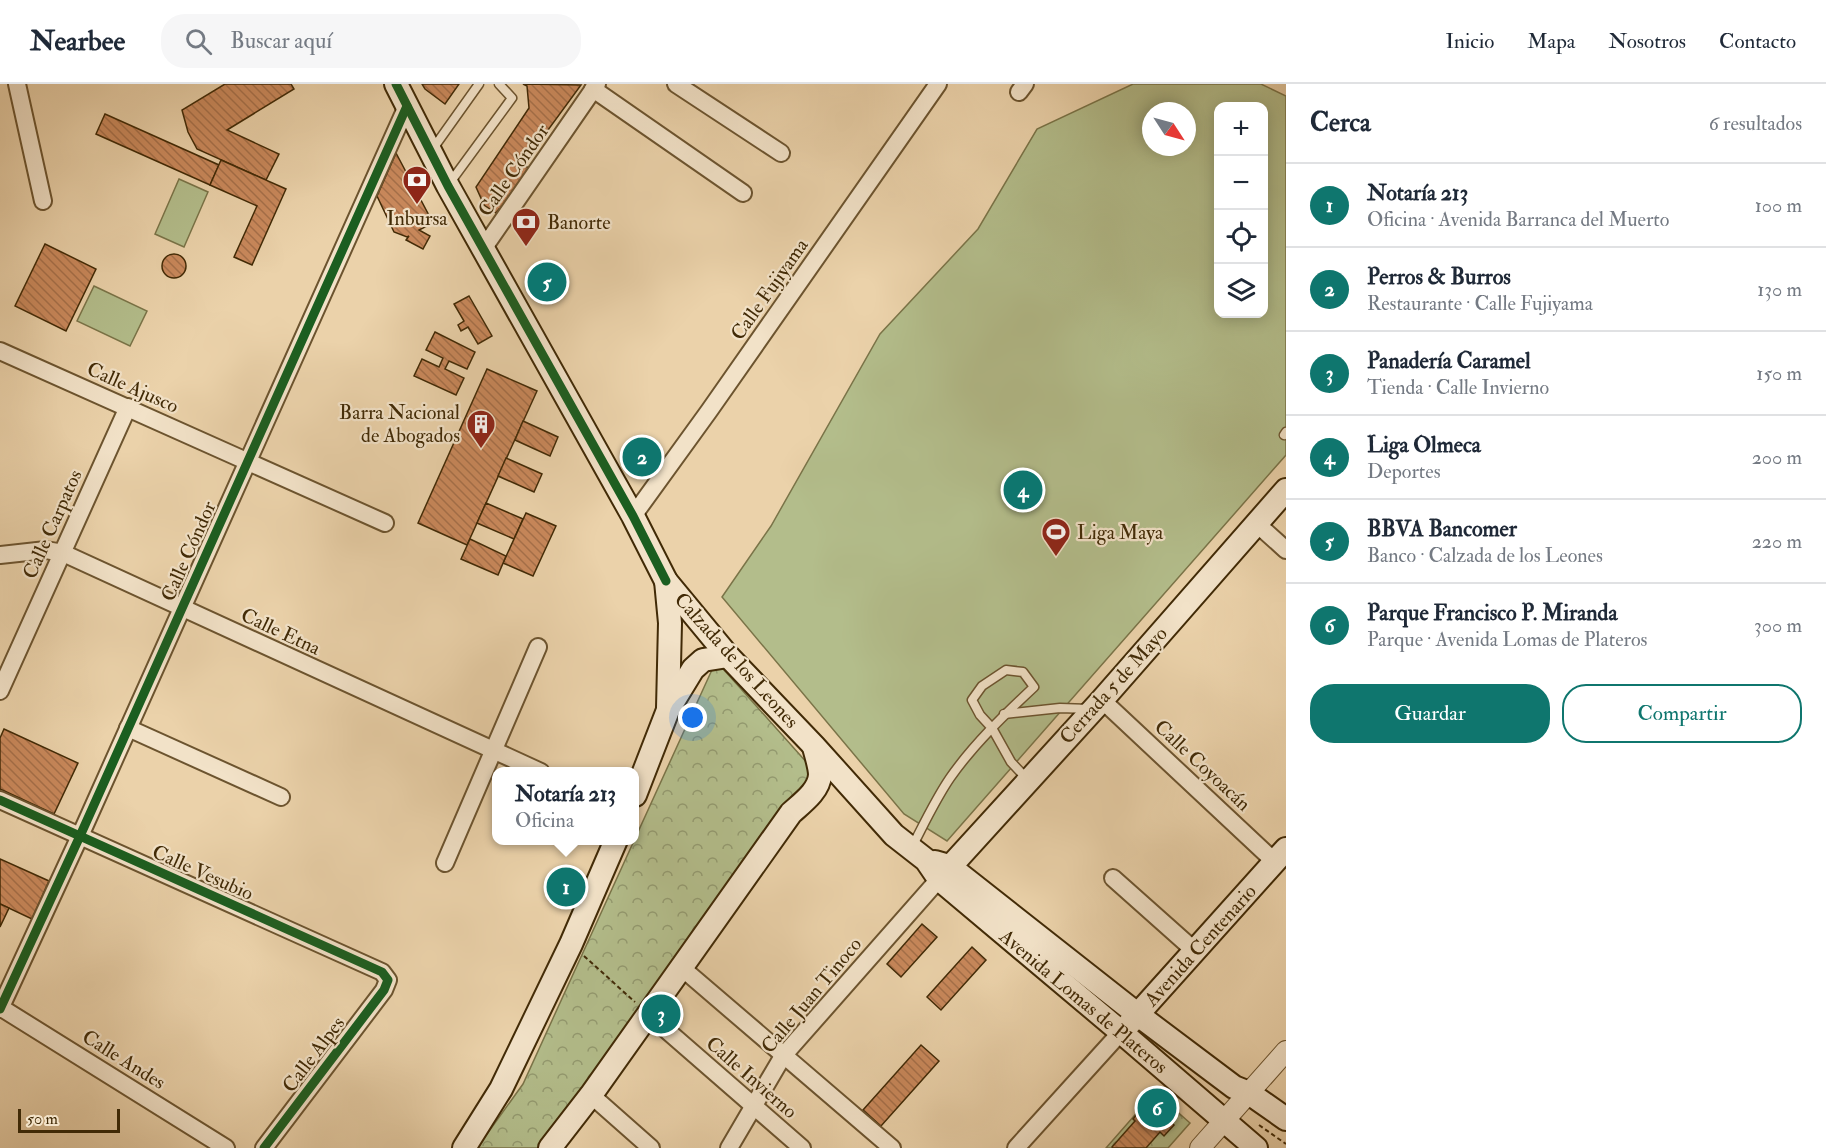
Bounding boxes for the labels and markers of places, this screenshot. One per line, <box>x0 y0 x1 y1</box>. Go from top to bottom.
bank icon: Inbursa <box>401 164 433 206</box>
place label: Inbursa <box>387 206 448 231</box>
bank icon: Banorte <box>510 206 542 248</box>
place label: Banorte <box>547 210 611 235</box>
pin: 5 <box>528 260 566 304</box>
place label: Barra Nacional de Abogados <box>339 400 460 448</box>
building icon: Barra Nacional de Abogados <box>465 408 497 450</box>
pin: 2 <box>622 434 662 479</box>
pin: 4 <box>1004 468 1042 512</box>
sports icon: Liga Maya <box>1040 516 1072 558</box>
place label: Liga Maya <box>1077 520 1164 545</box>
pin: 1 <box>546 864 586 910</box>
pin: 3 <box>642 992 680 1036</box>
pin: 6 <box>1138 1086 1176 1130</box>

